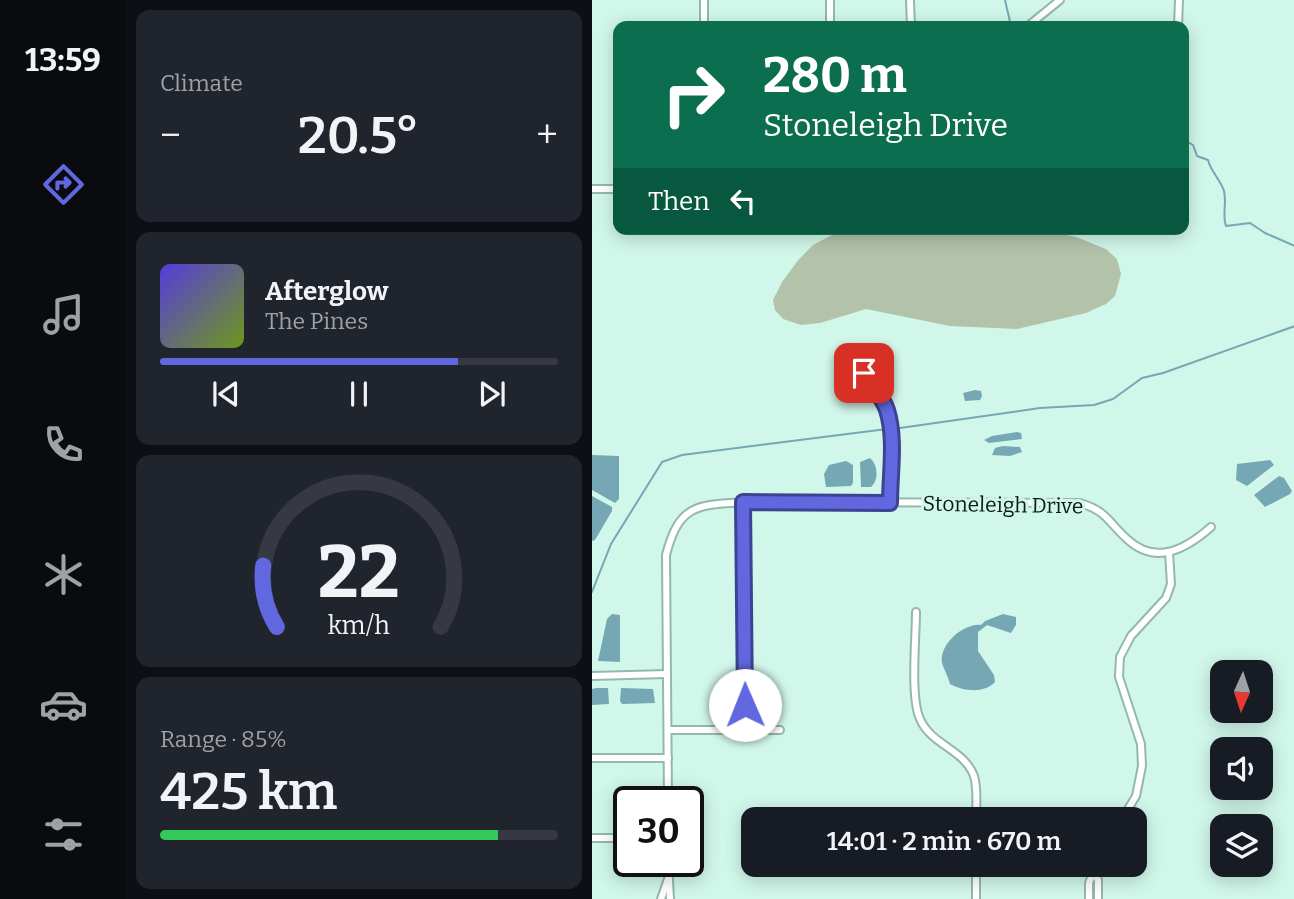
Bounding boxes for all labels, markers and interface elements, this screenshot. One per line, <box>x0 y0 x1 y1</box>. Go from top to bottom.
text: 13:59 <box>25 41 101 79</box>
text: 280 m <box>763 46 907 105</box>
icon: right <box>648 49 739 140</box>
text: Climate <box>160 69 243 97</box>
text: 20.5° <box>298 104 420 167</box>
text: Stoneleigh Drive <box>763 106 1008 144</box>
text: − <box>160 112 181 158</box>
text: + <box>536 112 558 158</box>
icon: directions <box>39 160 88 209</box>
icon: left <box>724 182 762 220</box>
text: Then <box>648 186 710 217</box>
text: Afterglow <box>265 276 388 307</box>
icon: music <box>39 290 88 339</box>
text: The Pines <box>265 307 368 335</box>
pin <box>834 343 894 403</box>
icon: arrive <box>845 354 883 392</box>
icon: previous <box>207 375 245 413</box>
icon: pause <box>340 375 378 413</box>
icon: next <box>473 375 511 413</box>
icon: phone <box>39 420 88 469</box>
street label: Stoneleigh Drive <box>922 491 1084 519</box>
text: 22 <box>318 529 400 616</box>
icon: climate <box>39 550 88 599</box>
text: km/h <box>328 610 390 640</box>
north arrow <box>1210 660 1273 723</box>
map controls <box>1210 660 1273 877</box>
position arrow <box>708 668 782 742</box>
icon: car <box>39 680 88 729</box>
text: Range · 85% <box>160 725 287 753</box>
button: sound <box>1210 737 1273 800</box>
text: 425 km <box>160 760 337 823</box>
speed limit sign: 30 <box>613 786 704 877</box>
icon: filters <box>39 810 88 859</box>
button: layers <box>1210 814 1273 877</box>
text: 14:01 · 2 min · 670 m <box>827 826 1061 857</box>

